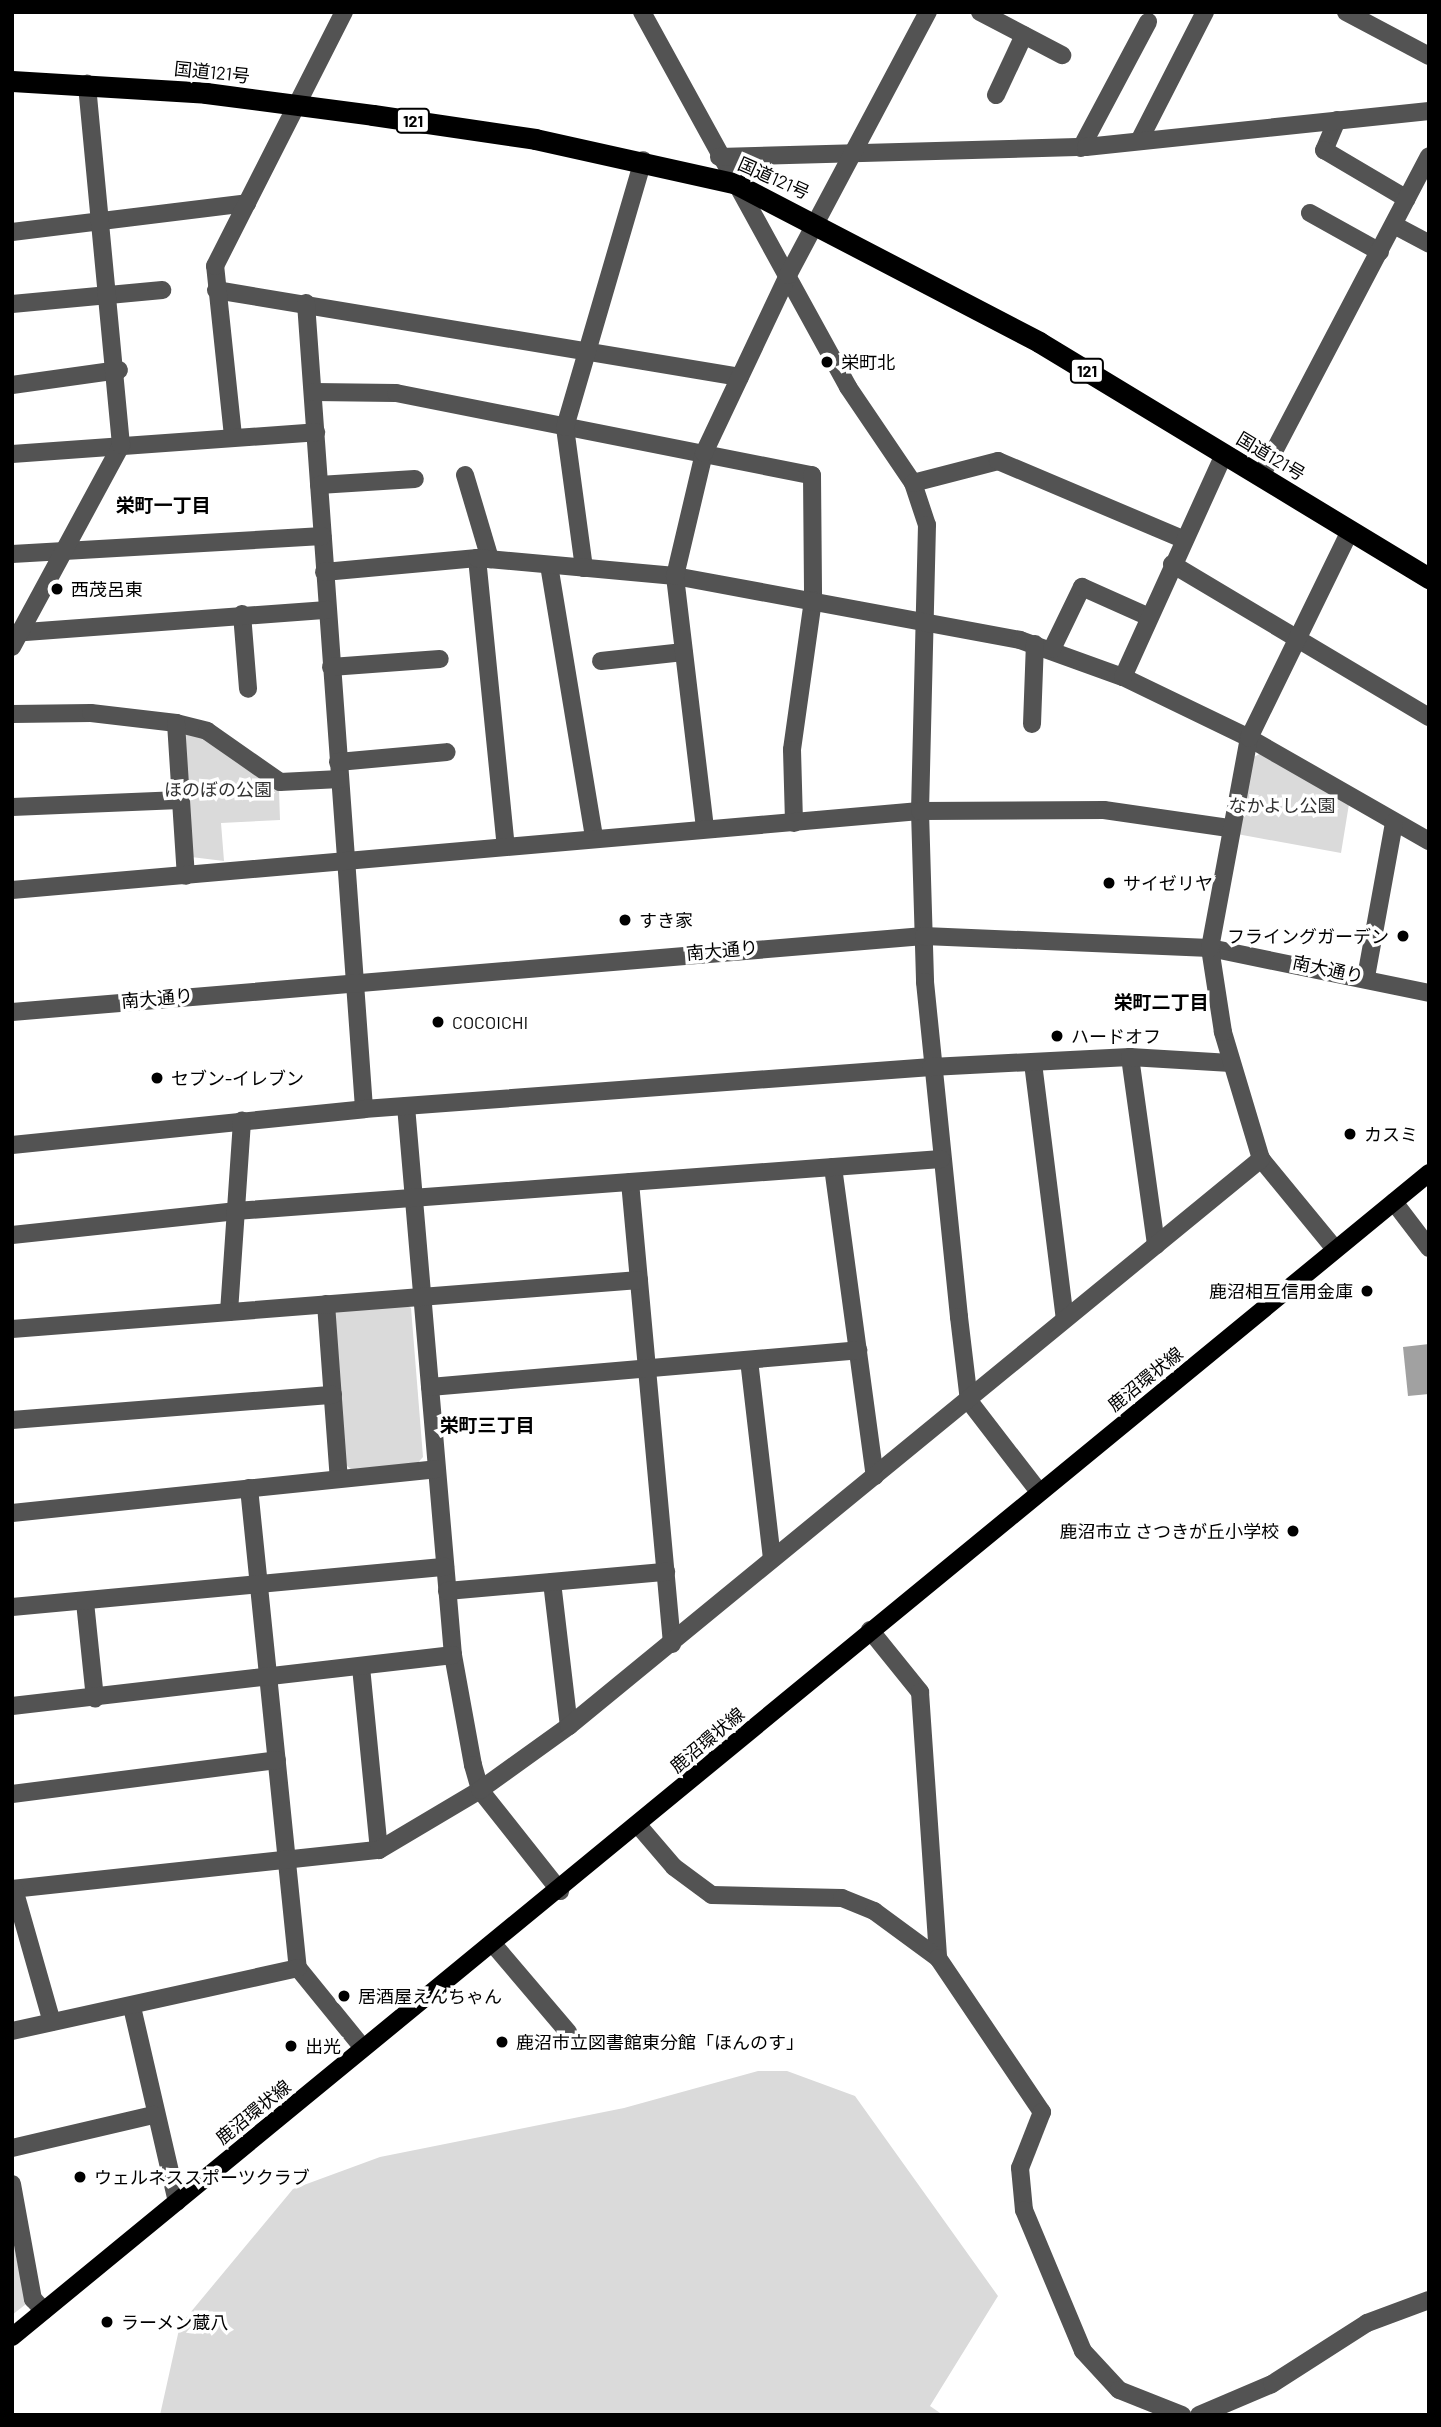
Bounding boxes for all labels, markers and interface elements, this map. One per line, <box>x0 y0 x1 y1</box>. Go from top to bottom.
street label: 国道121号 <box>173 57 251 87</box>
road number: 121 <box>396 108 430 134</box>
street label: 国道121号 <box>735 153 813 203</box>
place label: 栄町北 <box>841 351 895 373</box>
marker: 栄町北 <box>819 354 835 370</box>
road number: 121 <box>1070 358 1104 384</box>
street label: 国道121号 <box>1233 427 1309 485</box>
district label: 栄町一丁目 <box>116 494 210 516</box>
place label: 西茂呂東 <box>71 578 143 600</box>
marker: 西茂呂東 <box>49 581 65 597</box>
park label: ほのぼの公園 <box>164 778 272 800</box>
park label: なかよし公園 <box>1228 794 1336 816</box>
place label: サイゼリヤ <box>1123 872 1213 894</box>
marker: サイゼリヤ <box>1101 875 1117 891</box>
place label: すき家 <box>639 909 693 931</box>
marker: すき家 <box>617 912 633 928</box>
place label: フライングガーデン <box>1227 925 1389 947</box>
marker: フライングガーデン <box>1395 928 1411 944</box>
street label: 南大通り <box>685 936 759 964</box>
street label: 南大通り <box>1291 951 1365 987</box>
street label: 南大通り <box>120 984 194 1012</box>
district label: 栄町二丁目 <box>1114 991 1208 1013</box>
place label: COCOICHI <box>452 1011 528 1033</box>
marker: COCOICHI <box>430 1014 446 1030</box>
place label: ハードオフ <box>1071 1025 1161 1047</box>
marker: ハードオフ <box>1049 1028 1065 1044</box>
place label: セブン-イレブン <box>171 1067 304 1089</box>
marker: セブン-イレブン <box>149 1070 165 1086</box>
place label: カスミ <box>1364 1123 1418 1145</box>
marker: カスミ <box>1342 1126 1358 1142</box>
place label: 鹿沼相互信用金庫 <box>1209 1280 1353 1302</box>
marker: 鹿沼相互信用金庫 <box>1359 1283 1375 1299</box>
street label: 鹿沼環状線 <box>1103 1342 1187 1416</box>
district label: 栄町三丁目 <box>440 1414 534 1436</box>
place label: 鹿沼市立 さつきが丘小学校 <box>1059 1520 1279 1542</box>
marker: 鹿沼市立 さつきが丘小学校 <box>1285 1523 1301 1539</box>
street label: 鹿沼環状線 <box>666 1703 748 1777</box>
place label: 居酒屋えんちゃん <box>358 1985 502 2007</box>
marker: 居酒屋えんちゃん <box>336 1988 352 2004</box>
place label: 鹿沼市立図書館東分館「ほんのす」 <box>516 2031 804 2053</box>
marker: 鹿沼市立図書館東分館「ほんのす」 <box>494 2034 510 2050</box>
place label: 出光 <box>305 2035 341 2057</box>
marker: 出光 <box>283 2038 299 2054</box>
street label: 鹿沼環状線 <box>211 2075 295 2149</box>
place label: ウェルネススポーツクラブ <box>94 2166 310 2188</box>
marker: ウェルネススポーツクラブ <box>72 2169 88 2185</box>
place label: ラーメン蔵八 <box>121 2311 229 2333</box>
marker: ラーメン蔵八 <box>99 2314 115 2330</box>

